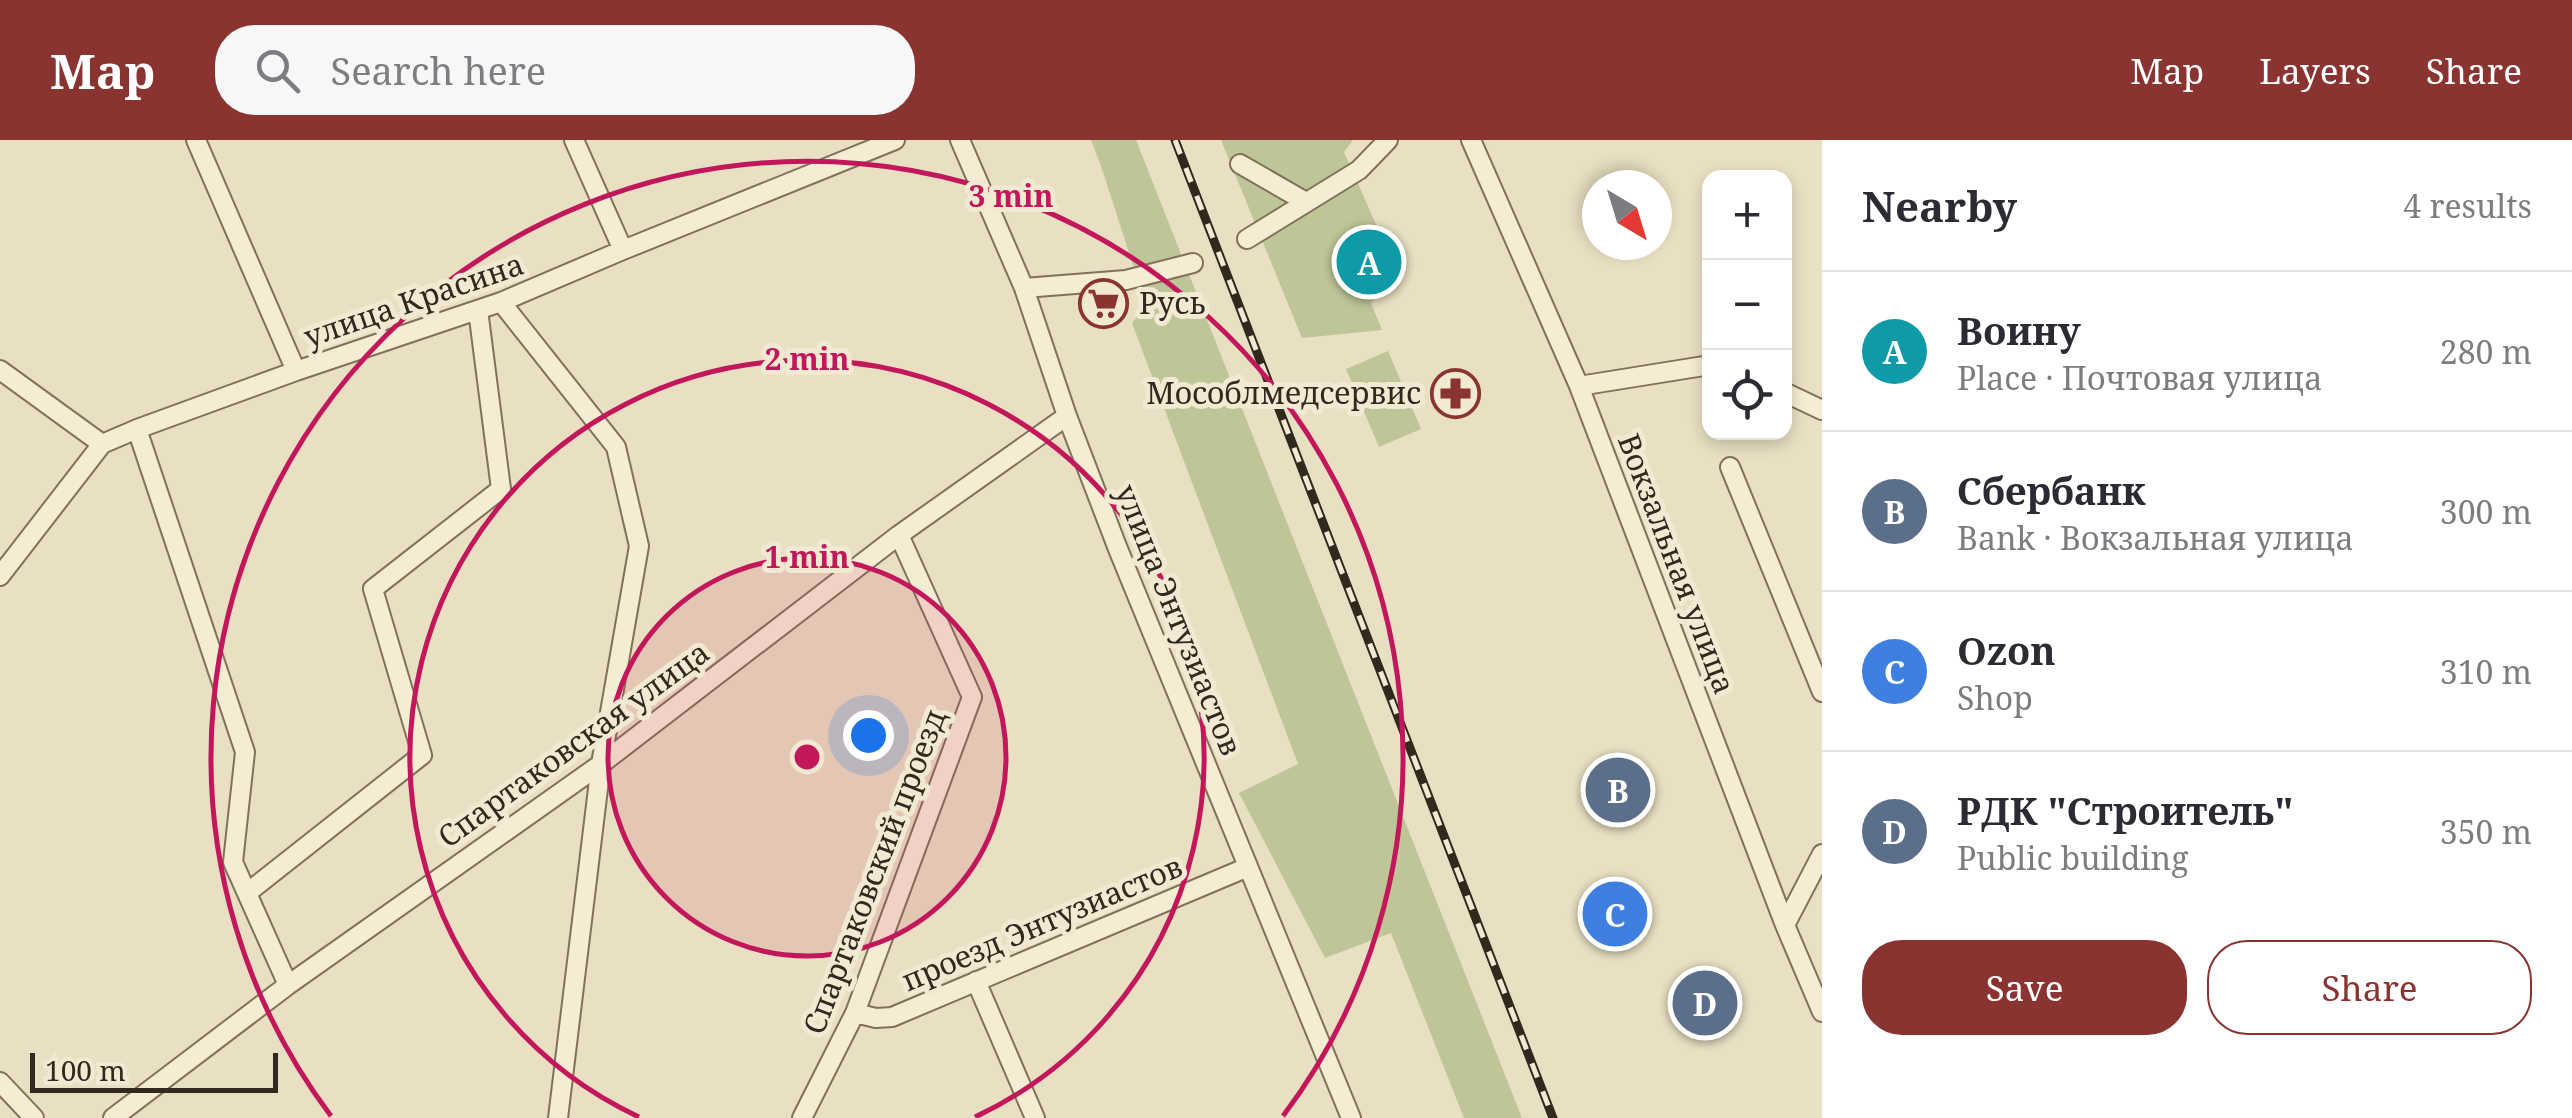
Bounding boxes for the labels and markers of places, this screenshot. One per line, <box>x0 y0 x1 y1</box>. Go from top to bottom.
pin: A <box>1336 224 1402 300</box>
supermarket icon: Русь <box>1078 278 1130 330</box>
place label: Русь <box>1139 282 1205 323</box>
pharmacy icon: Мособлмедсервис <box>1430 368 1482 420</box>
place label: Мособлмедсервис <box>1146 372 1421 413</box>
centre of rings <box>789 739 825 775</box>
pin: B <box>1586 752 1650 828</box>
pin: C <box>1582 876 1648 952</box>
pin: D <box>1672 966 1738 1040</box>

